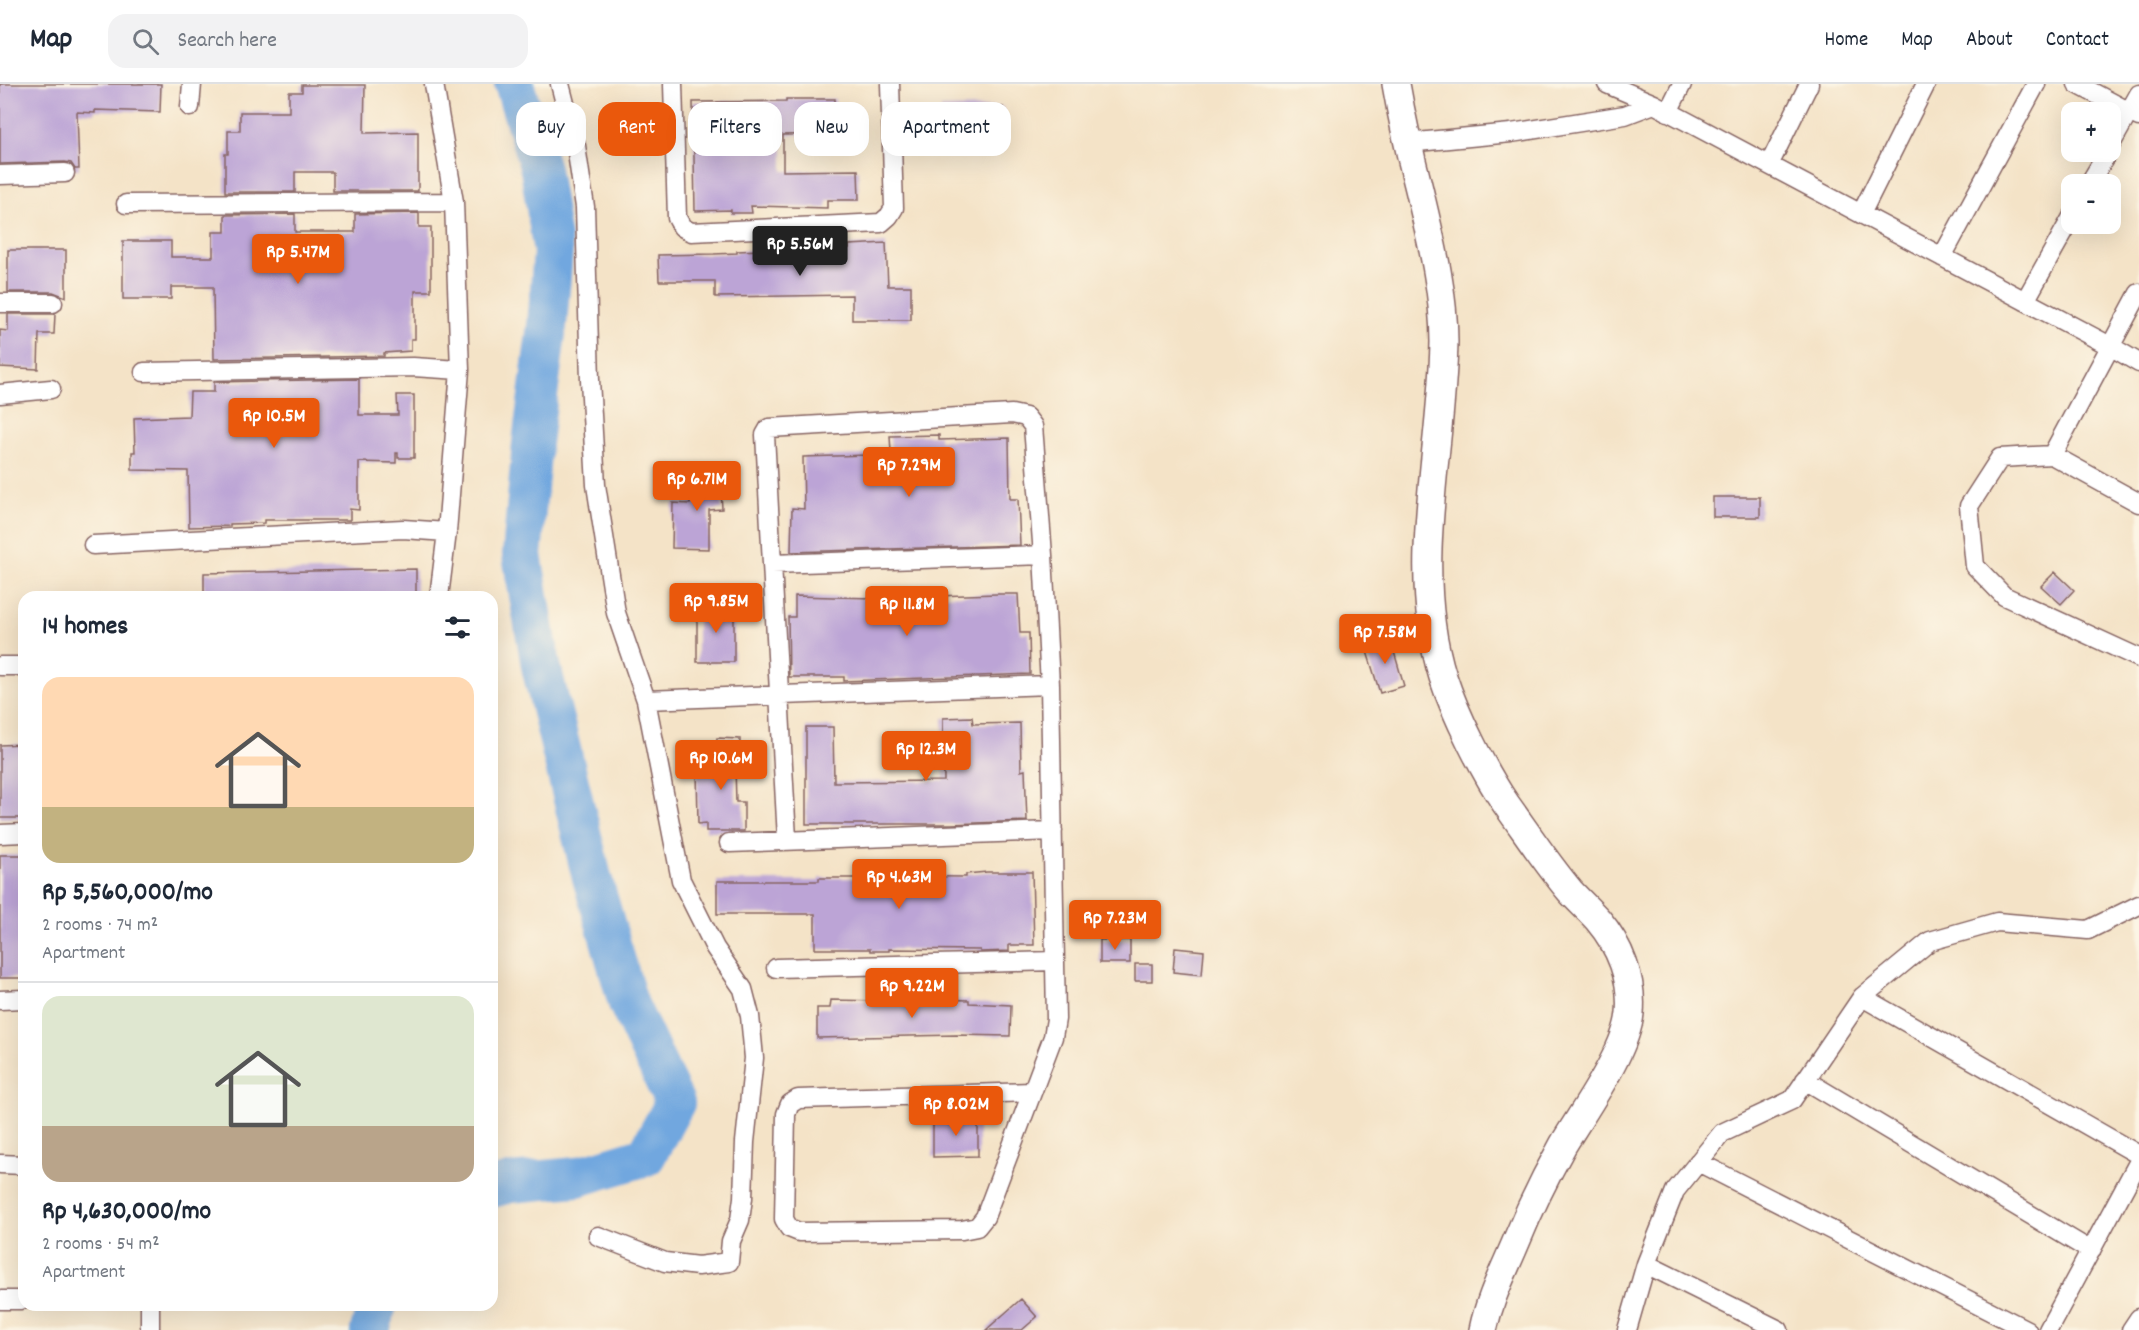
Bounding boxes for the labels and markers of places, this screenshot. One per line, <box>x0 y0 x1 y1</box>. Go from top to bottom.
pin: Rp 5.56M <box>738 226 862 277</box>
pin: Rp 5.47M <box>236 234 360 285</box>
pin: Rp 10.5M <box>212 398 336 449</box>
pin: Rp 7.29M <box>847 447 971 498</box>
pin: Rp 6.71M <box>635 461 759 512</box>
pin: Rp 9.85M <box>654 583 778 634</box>
pin: Rp 11.8M <box>845 586 969 637</box>
pin: Rp 7.58M <box>1323 614 1447 665</box>
pin: Rp 12.3M <box>864 731 988 782</box>
pin: Rp 10.6M <box>659 740 783 791</box>
pin: Rp 4.63M <box>837 859 961 910</box>
pin: Rp 7.23M <box>1053 900 1177 951</box>
pin: Rp 9.22M <box>850 968 974 1019</box>
pin: Rp 8.02M <box>894 1086 1018 1137</box>

